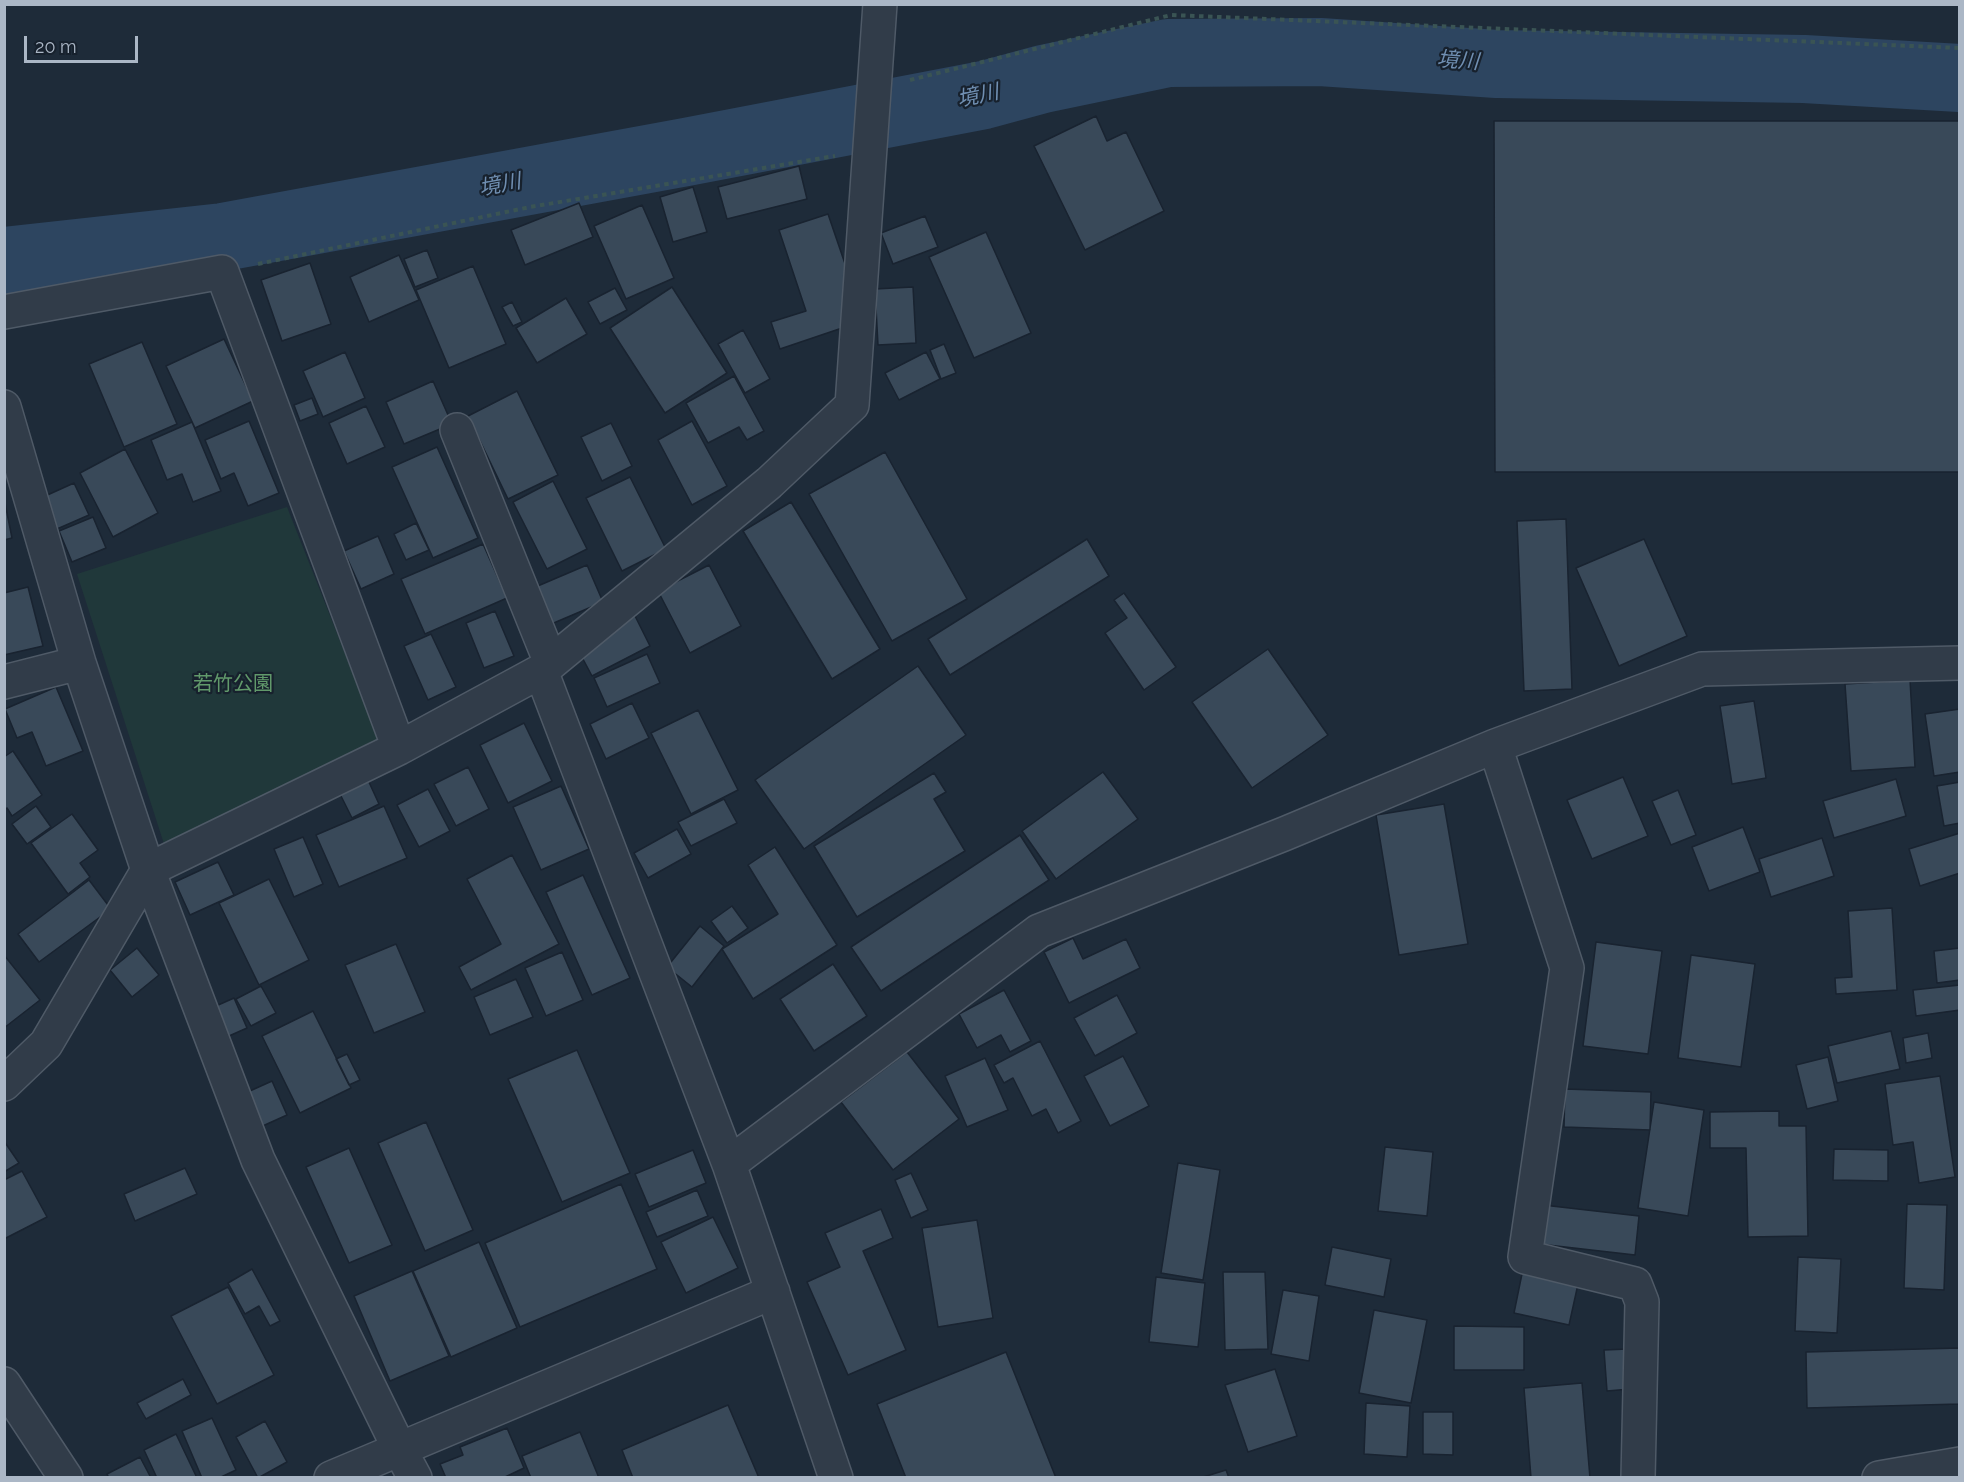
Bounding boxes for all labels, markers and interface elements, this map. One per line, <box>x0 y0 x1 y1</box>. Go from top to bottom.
scale bar <box>27 24 141 62</box>
text: 20 m <box>35 36 77 57</box>
water label: 境川 <box>1436 47 1480 75</box>
water label: 境川 <box>955 79 1001 113</box>
water label: 境川 <box>477 169 523 201</box>
park label: 若竹公園 <box>193 672 273 696</box>

